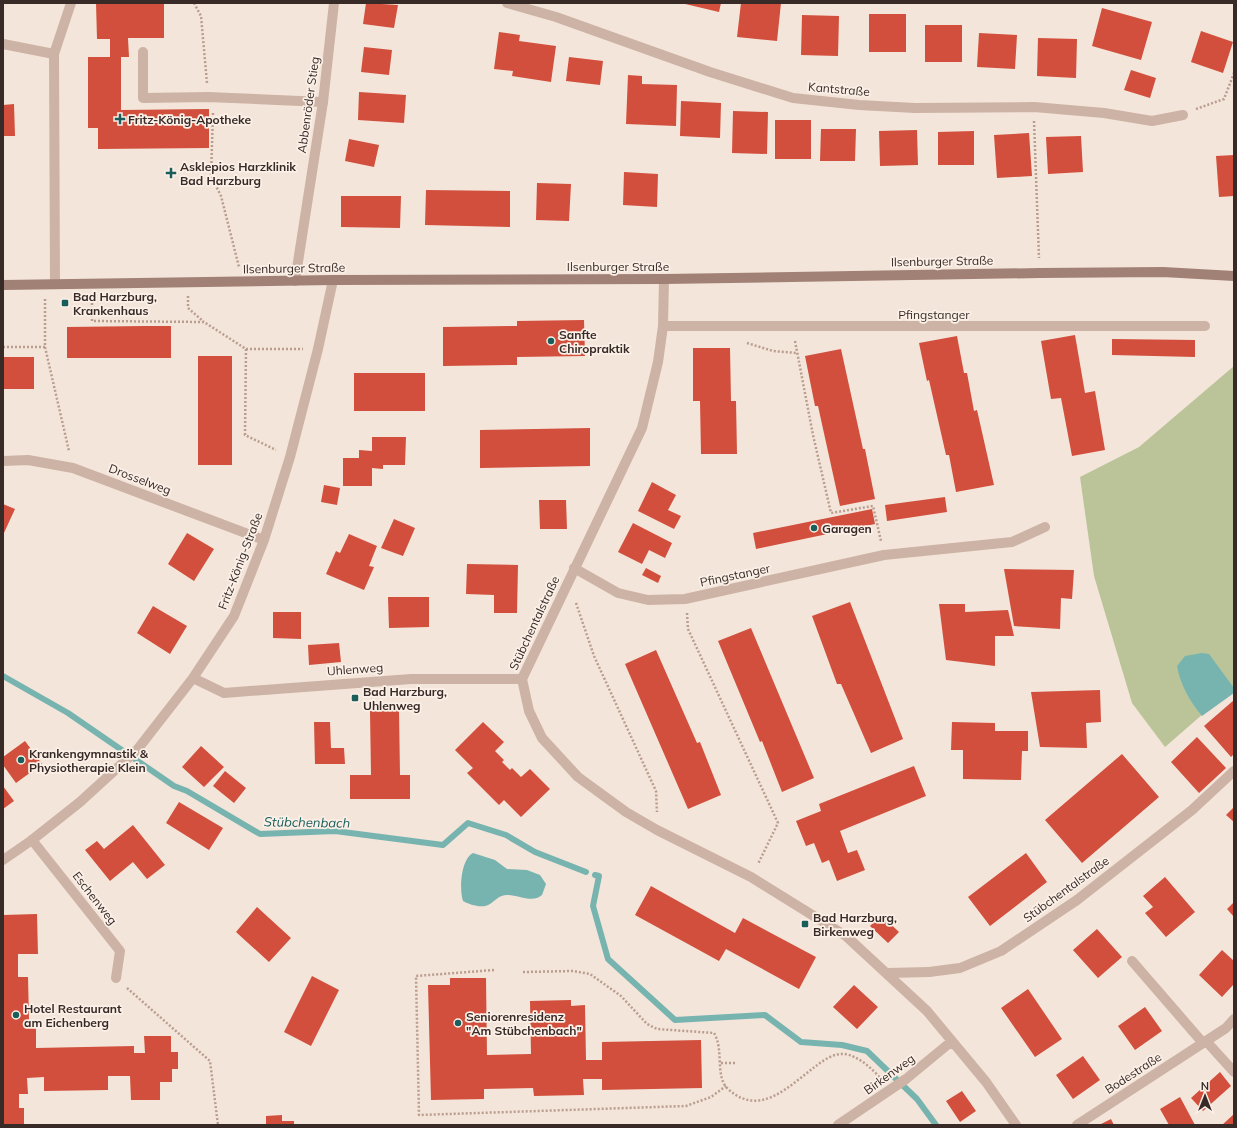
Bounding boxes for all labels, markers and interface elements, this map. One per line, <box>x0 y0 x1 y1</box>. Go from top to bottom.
street label: Abbenröder Stieg <box>294 56 322 154</box>
street label: Kantstraße <box>808 79 870 99</box>
place label: Fritz-König-Apotheke <box>128 112 251 127</box>
marker: Fritz-König-Apotheke <box>115 114 125 124</box>
place label: Asklepios Harzklinik Bad Harzburg <box>180 159 296 188</box>
marker: Asklepios Harzklinik Bad Harzburg <box>165 167 177 179</box>
street label: Ilsenburger Straße <box>891 253 993 269</box>
street label: Ilsenburger Straße <box>567 259 669 274</box>
street label: Ilsenburger Straße <box>243 260 345 276</box>
place label: Bad Harzburg, Krankenhaus <box>73 289 157 318</box>
marker: Bad Harzburg, Krankenhaus <box>60 298 70 308</box>
street label: Pfingstanger <box>898 307 970 322</box>
place label: Sanfte Chiropraktik <box>559 327 630 356</box>
marker: Sanfte Chiropraktik <box>546 336 556 346</box>
street label: Drosselweg <box>107 460 173 498</box>
street label: Fritz-König-Straße <box>215 510 265 612</box>
place label: Garagen <box>822 521 872 536</box>
marker: Garagen <box>809 523 819 533</box>
street label: Pfingstanger <box>699 560 772 590</box>
street label: Stübchentalstraße <box>506 573 562 673</box>
street label: Uhlenweg <box>326 660 384 678</box>
place label: Bad Harzburg, Uhlenweg <box>363 684 447 713</box>
marker: Bad Harzburg, Uhlenweg <box>350 693 360 703</box>
place label: Krankengymnastik & Physiotherapie Klein <box>29 746 149 775</box>
marker: Krankengymnastik & Physiotherapie Klein <box>16 755 26 765</box>
water label: Stübchenbach <box>264 813 350 831</box>
street label: Stübchentalstraße <box>1020 853 1112 925</box>
street label: Eschenweg <box>70 868 120 928</box>
place label: Bad Harzburg, Birkenweg <box>813 910 897 939</box>
marker: Bad Harzburg, Birkenweg <box>800 919 810 929</box>
place label: Hotel Restaurant am Eichenberg <box>24 1001 122 1030</box>
place label: Seniorenresidenz "Am Stübchenbach" <box>466 1009 582 1038</box>
marker: Hotel Restaurant am Eichenberg <box>11 1010 21 1020</box>
marker: Seniorenresidenz "Am Stübchenbach" <box>453 1018 463 1028</box>
street label: Bodestraße <box>1102 1049 1164 1097</box>
street label: Birkenweg <box>861 1051 917 1097</box>
north arrow <box>1185 1076 1225 1116</box>
text: N <box>1201 1079 1209 1093</box>

